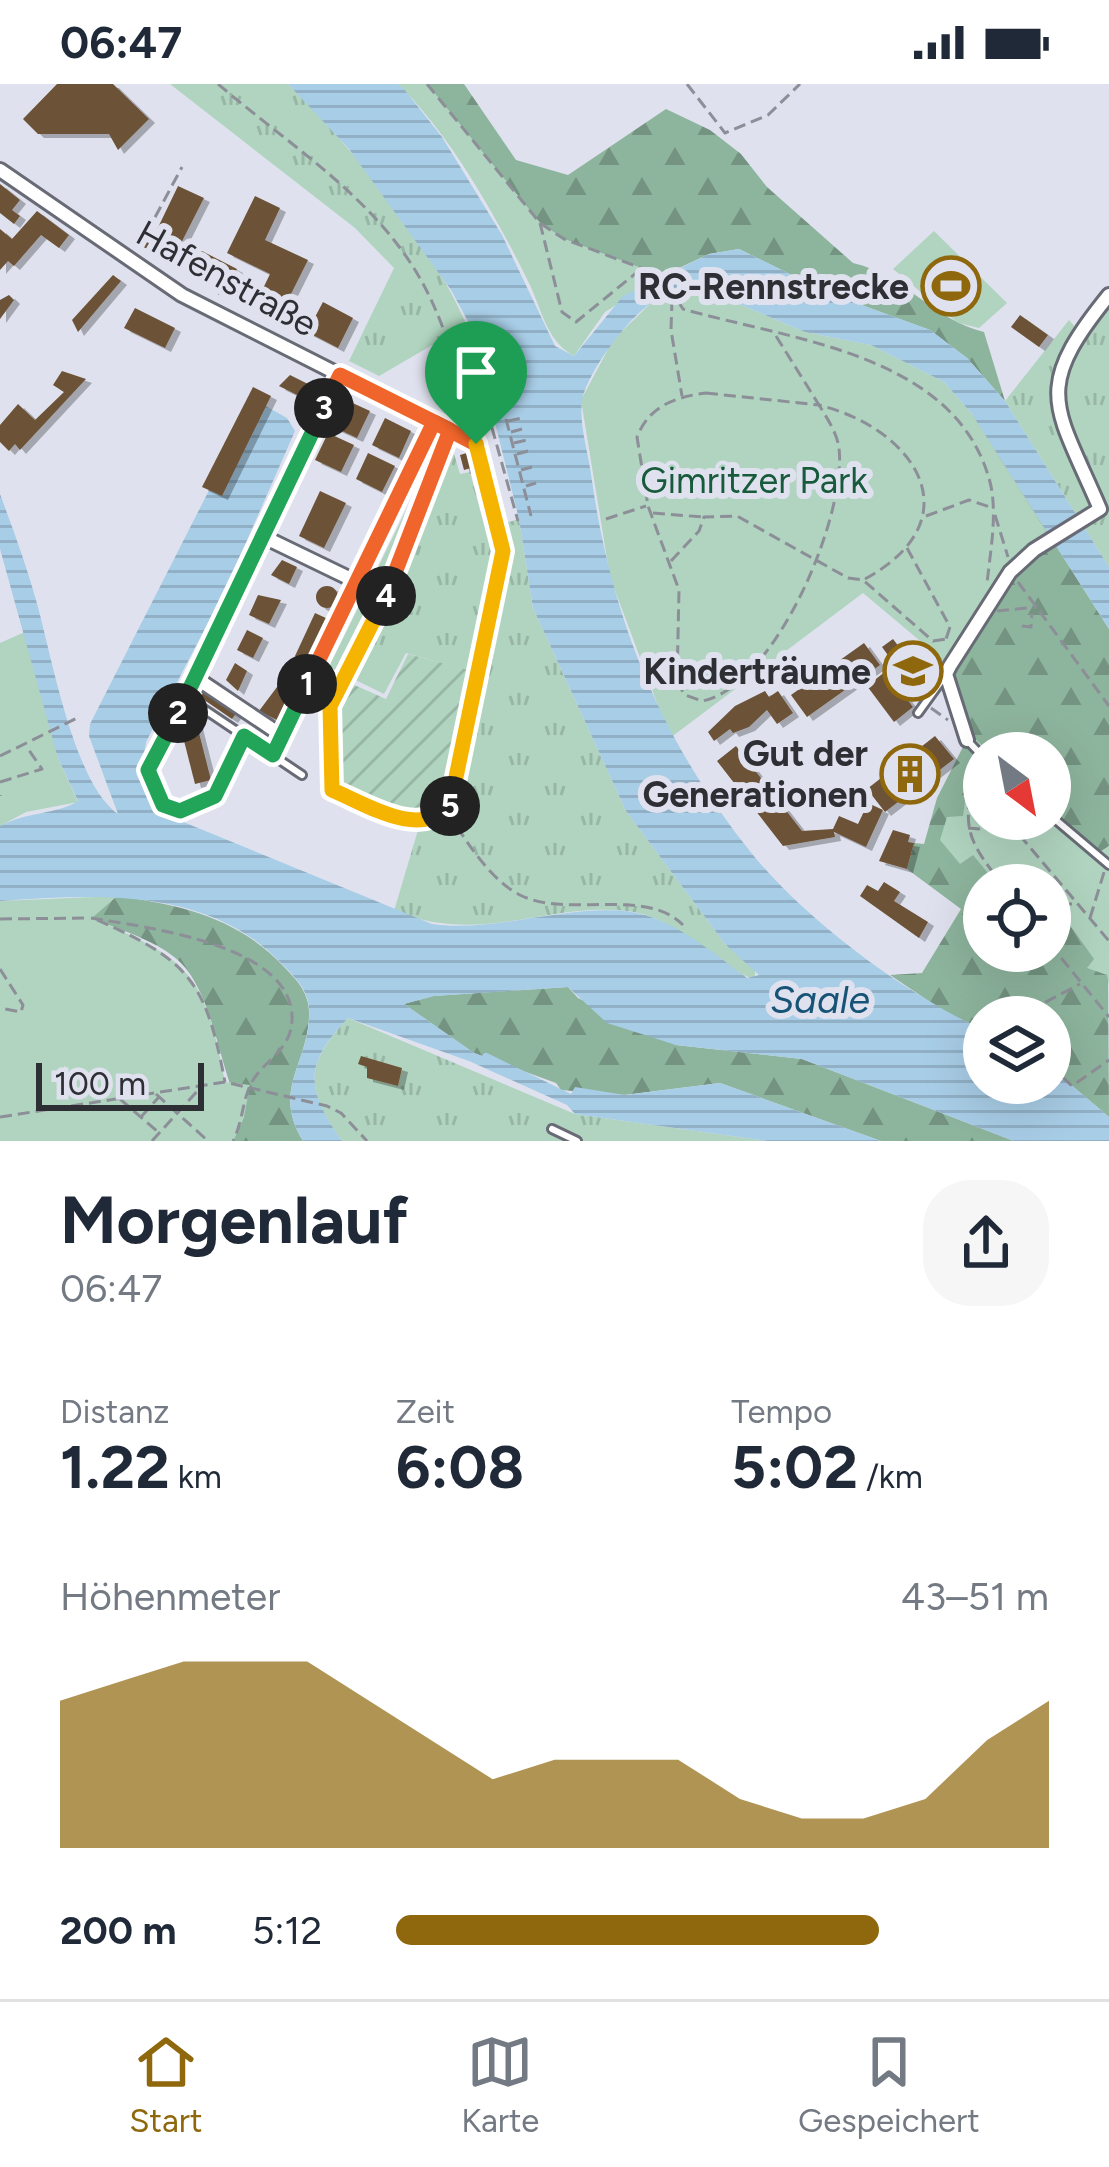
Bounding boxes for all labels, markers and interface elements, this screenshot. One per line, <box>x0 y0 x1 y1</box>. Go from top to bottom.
text: 06:47 <box>60 15 182 69</box>
street label: Hafenstraße <box>129 211 324 346</box>
sports icon: RC-Rennstrecke <box>920 255 982 317</box>
place label: RC-Rennstrecke <box>638 265 909 308</box>
pin <box>425 321 527 444</box>
icon: arrive <box>443 339 509 405</box>
pin: 3 <box>294 378 354 438</box>
text: 3 <box>315 388 333 427</box>
park label: Gimritzer Park <box>640 459 868 502</box>
pin: 4 <box>356 566 416 626</box>
text: 4 <box>376 576 396 615</box>
school or university icon: Kinderträume <box>882 640 944 702</box>
place label: Kinderträume <box>643 650 871 693</box>
pin: 1 <box>277 654 337 714</box>
text: 1 <box>300 664 314 703</box>
pin: 2 <box>148 683 208 743</box>
text: 2 <box>168 693 188 732</box>
place label: Gut der Generationen <box>642 732 868 816</box>
north arrow <box>963 732 1071 840</box>
map controls <box>963 732 1071 1104</box>
building icon: Gut der Generationen <box>879 743 941 805</box>
pin: 5 <box>420 776 480 836</box>
text: 5 <box>440 786 460 825</box>
button: locate <box>963 864 1071 972</box>
water label: Saale <box>770 976 870 1023</box>
button: layers <box>963 996 1071 1104</box>
scale bar <box>36 1057 204 1110</box>
text: 100 m <box>54 1064 146 1103</box>
text: Morgenlauf <box>60 1180 408 1260</box>
button: share <box>923 1180 1049 1306</box>
text: 06:47 <box>60 1265 162 1312</box>
text: Distanz <box>60 1392 170 1431</box>
text: Zeit <box>396 1392 455 1431</box>
text: Tempo <box>731 1392 832 1431</box>
text: 1.22 <box>60 1431 170 1503</box>
text: 6:08 <box>396 1431 524 1503</box>
text: 5:02 <box>731 1431 858 1503</box>
text: km <box>170 1457 222 1496</box>
text: /km <box>858 1457 923 1496</box>
text: Höhenmeter <box>60 1573 280 1620</box>
text: 43–51 m <box>901 1573 1049 1620</box>
text: 200 m <box>60 1907 176 1954</box>
text: 5:12 <box>252 1907 322 1954</box>
tab: Start <box>129 2029 202 2140</box>
tab: Karte <box>461 2029 539 2140</box>
tab: Gespeichert <box>798 2029 980 2140</box>

